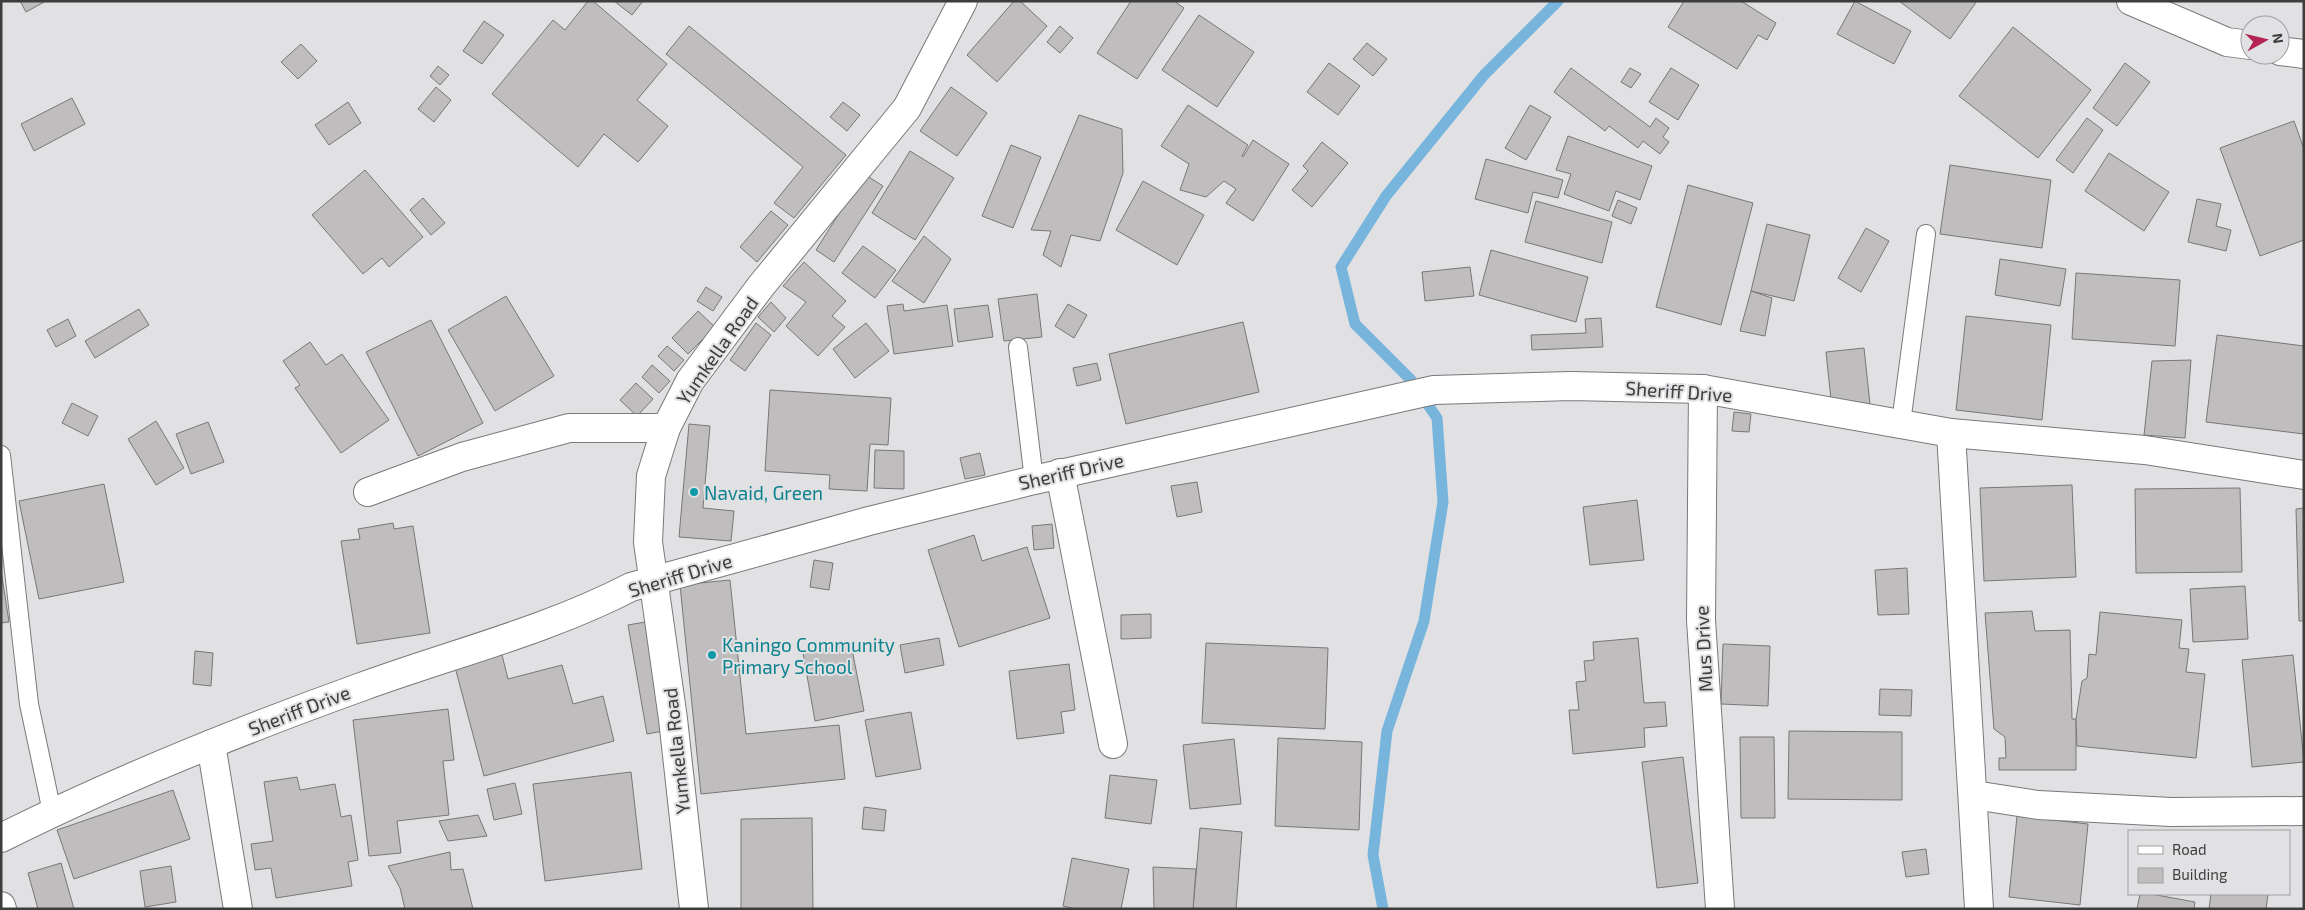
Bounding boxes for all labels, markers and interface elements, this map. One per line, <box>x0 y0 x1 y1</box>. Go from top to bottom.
north arrow <box>2240 15 2290 65</box>
text: N <box>2269 32 2287 44</box>
street label: Yumkella Road <box>671 292 763 408</box>
street label: Sheriff Drive <box>1625 376 1733 406</box>
street label: Sheriff Drive <box>1016 448 1126 494</box>
place label: Navaid, Green <box>704 481 823 504</box>
marker: Navaid, Green <box>688 486 700 498</box>
street label: Sheriff Drive <box>625 548 735 602</box>
street label: Mus Drive <box>1689 605 1717 693</box>
place label: Kaningo Community Primary School <box>722 633 895 678</box>
marker: Kaningo Community Primary School <box>706 649 718 661</box>
street label: Sheriff Drive <box>245 680 353 740</box>
street label: Yumkella Road <box>658 687 694 815</box>
legend <box>2128 830 2290 895</box>
text: Road <box>2172 840 2207 858</box>
text: Building <box>2172 865 2228 883</box>

